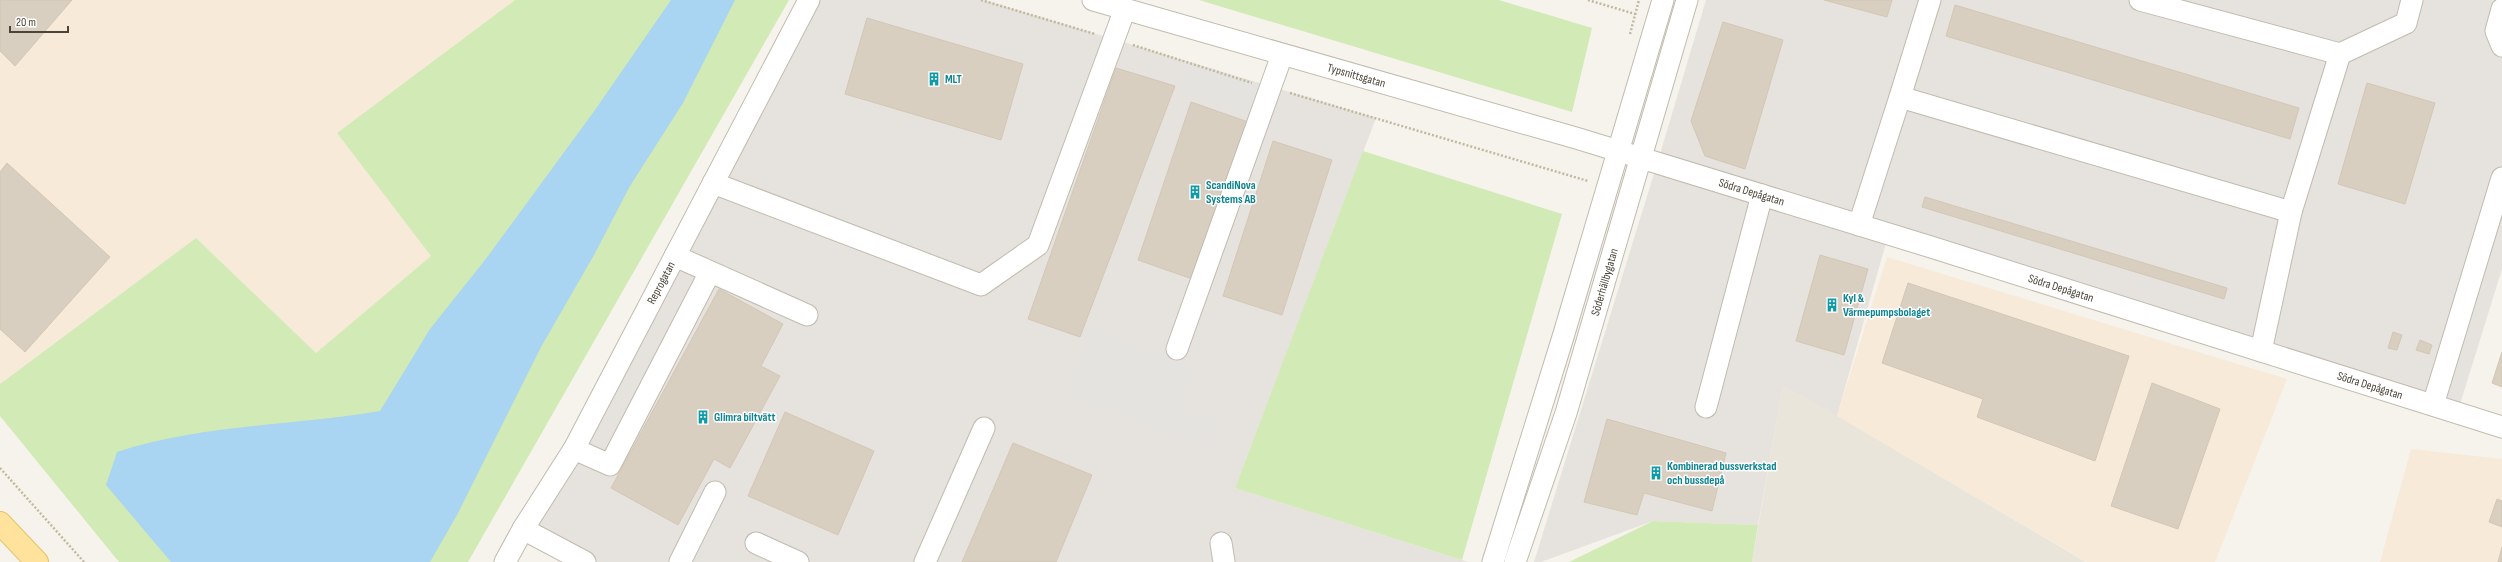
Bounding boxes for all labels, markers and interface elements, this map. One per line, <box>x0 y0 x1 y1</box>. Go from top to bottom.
scale bar <box>10 8 68 34</box>
text: 20 m <box>16 15 36 30</box>
street label: Typsnittsgatan <box>1326 60 1387 91</box>
building icon: MLT <box>926 71 942 87</box>
place label: MLT <box>945 72 962 87</box>
street label: Södra Depågatan <box>1717 175 1786 209</box>
place label: ScandiNova Systems AB <box>1206 178 1256 207</box>
building icon: ScandiNova Systems AB <box>1187 184 1203 200</box>
street label: Söderhällbygatan <box>1587 247 1621 317</box>
street label: Reprogatan <box>644 259 678 307</box>
street label: Södra Depågatan <box>2026 271 2096 305</box>
place label: Kyl & Värmepumpsbolaget <box>1843 291 1930 320</box>
building icon: Kyl & Värmepumpsbolaget <box>1824 297 1840 313</box>
street label: Södra Depågatan <box>2335 368 2405 403</box>
building icon: Glimra biltvätt <box>695 409 711 425</box>
place label: Glimra biltvätt <box>714 410 775 425</box>
place label: Kombinerad bussverkstad och bussdepå <box>1667 459 1776 488</box>
building icon: Kombinerad bussverkstad och bussdepå <box>1648 465 1664 481</box>

